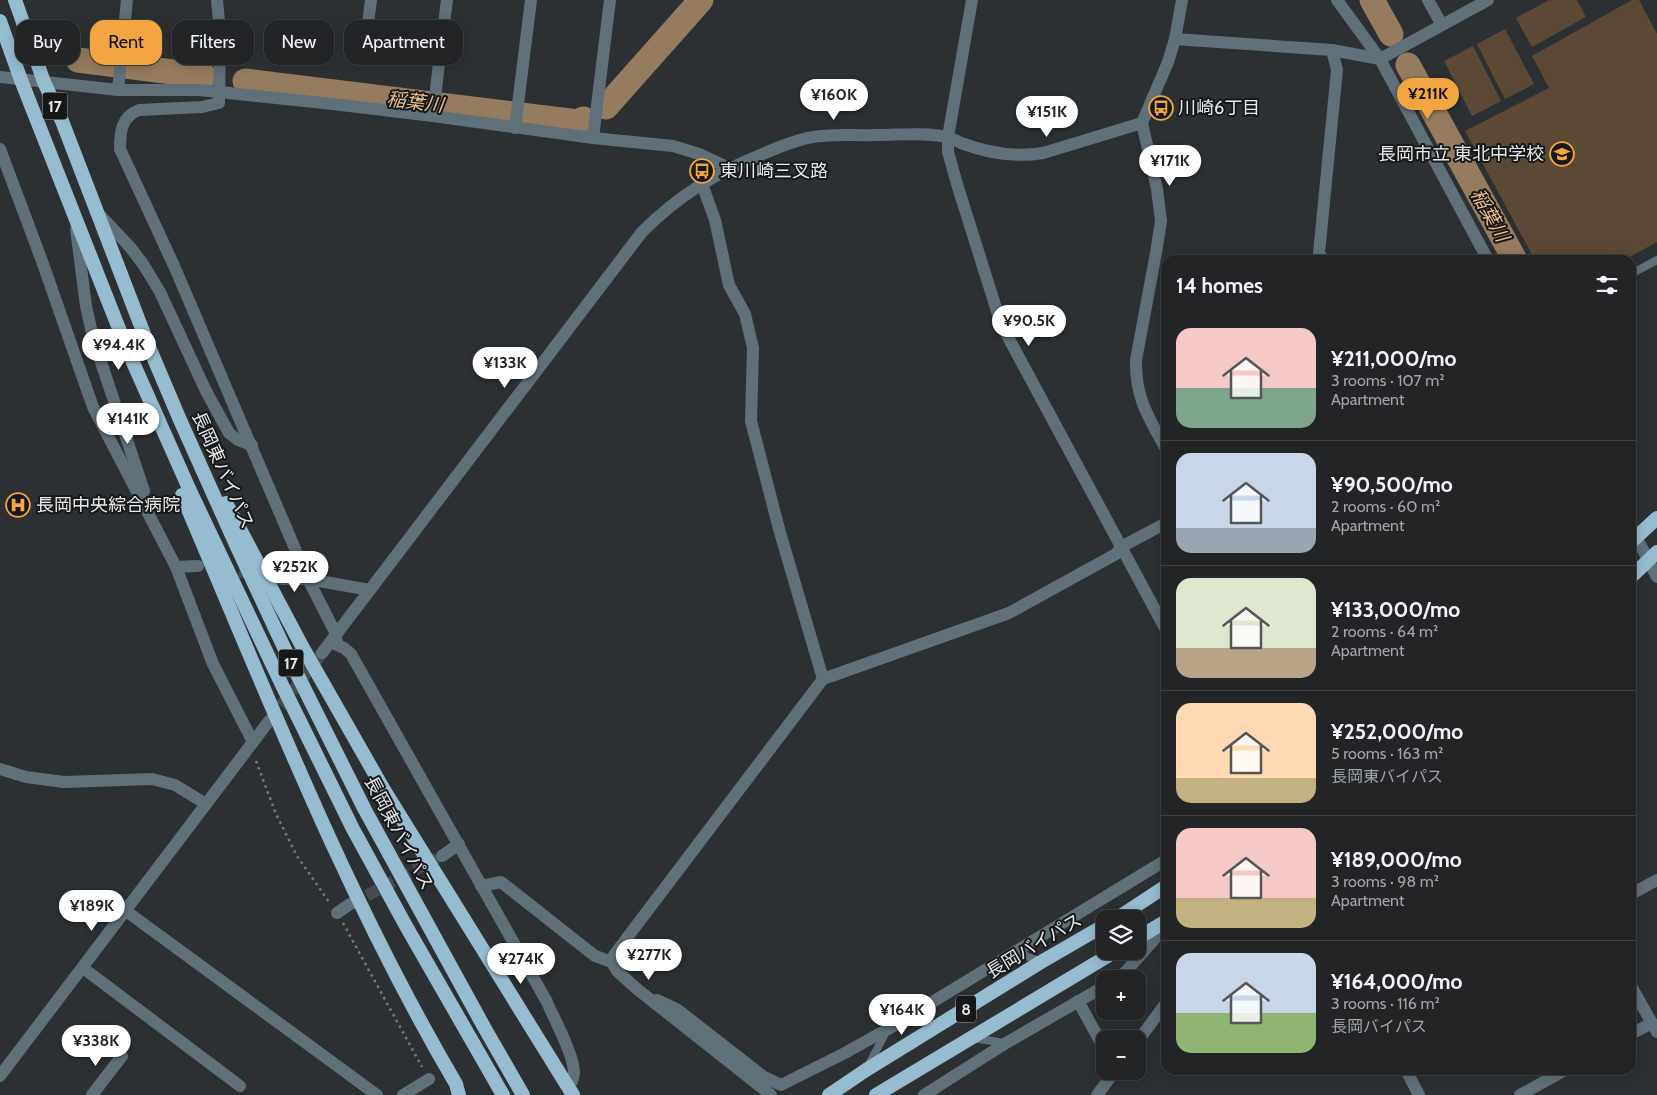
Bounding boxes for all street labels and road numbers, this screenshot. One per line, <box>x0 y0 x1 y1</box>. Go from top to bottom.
road number: 17 <box>42 92 68 120</box>
street label: 長岡東バイパス <box>187 408 259 532</box>
road number: 17 <box>278 650 304 676</box>
street label: 長岡東バイパス <box>360 772 438 894</box>
street label: 長岡バイパス <box>982 909 1086 983</box>
road number: 8 <box>956 996 976 1022</box>

